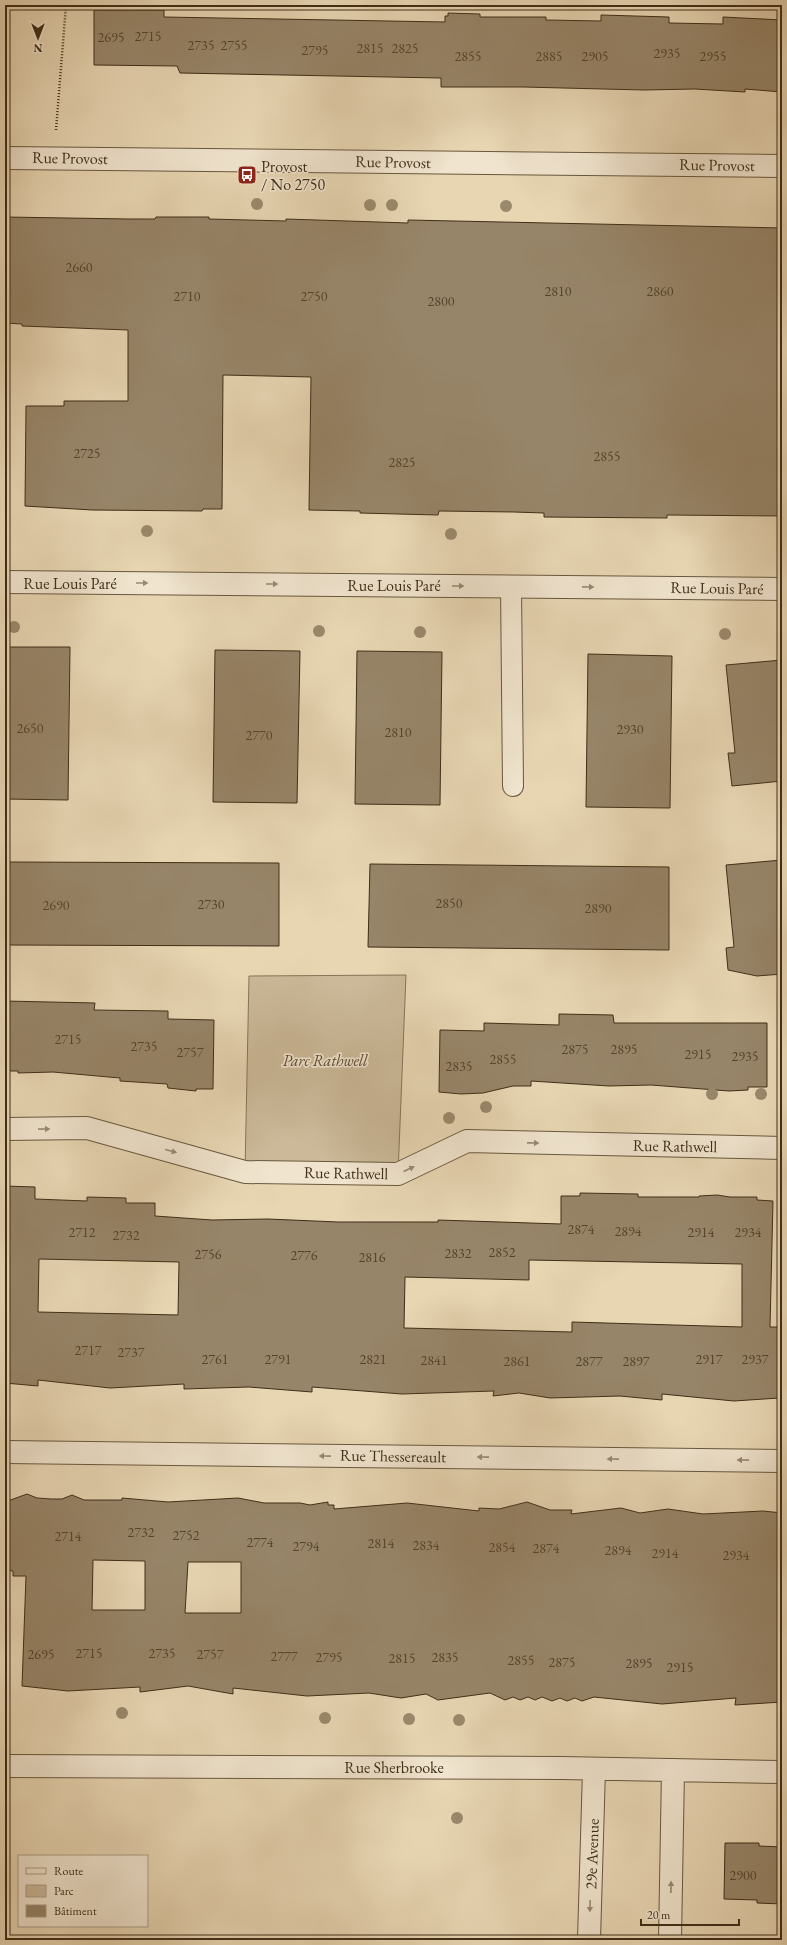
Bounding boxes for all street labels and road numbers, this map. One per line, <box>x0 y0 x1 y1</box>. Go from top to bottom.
street label: Rue Provost <box>32 147 108 169</box>
street label: Rue Provost <box>355 151 431 173</box>
street label: Rue Provost <box>679 154 755 176</box>
street label: Rue Louis Paré <box>23 573 117 594</box>
street label: Rue Louis Paré <box>347 575 441 596</box>
street label: Rue Louis Paré <box>670 577 764 599</box>
street label: Rue Rathwell <box>633 1135 718 1157</box>
street label: Rue Rathwell <box>304 1162 389 1184</box>
street label: Rue Thessereault <box>340 1445 446 1467</box>
street label: Rue Sherbrooke <box>344 1757 444 1778</box>
street label: 29e Avenue <box>580 1818 604 1890</box>

